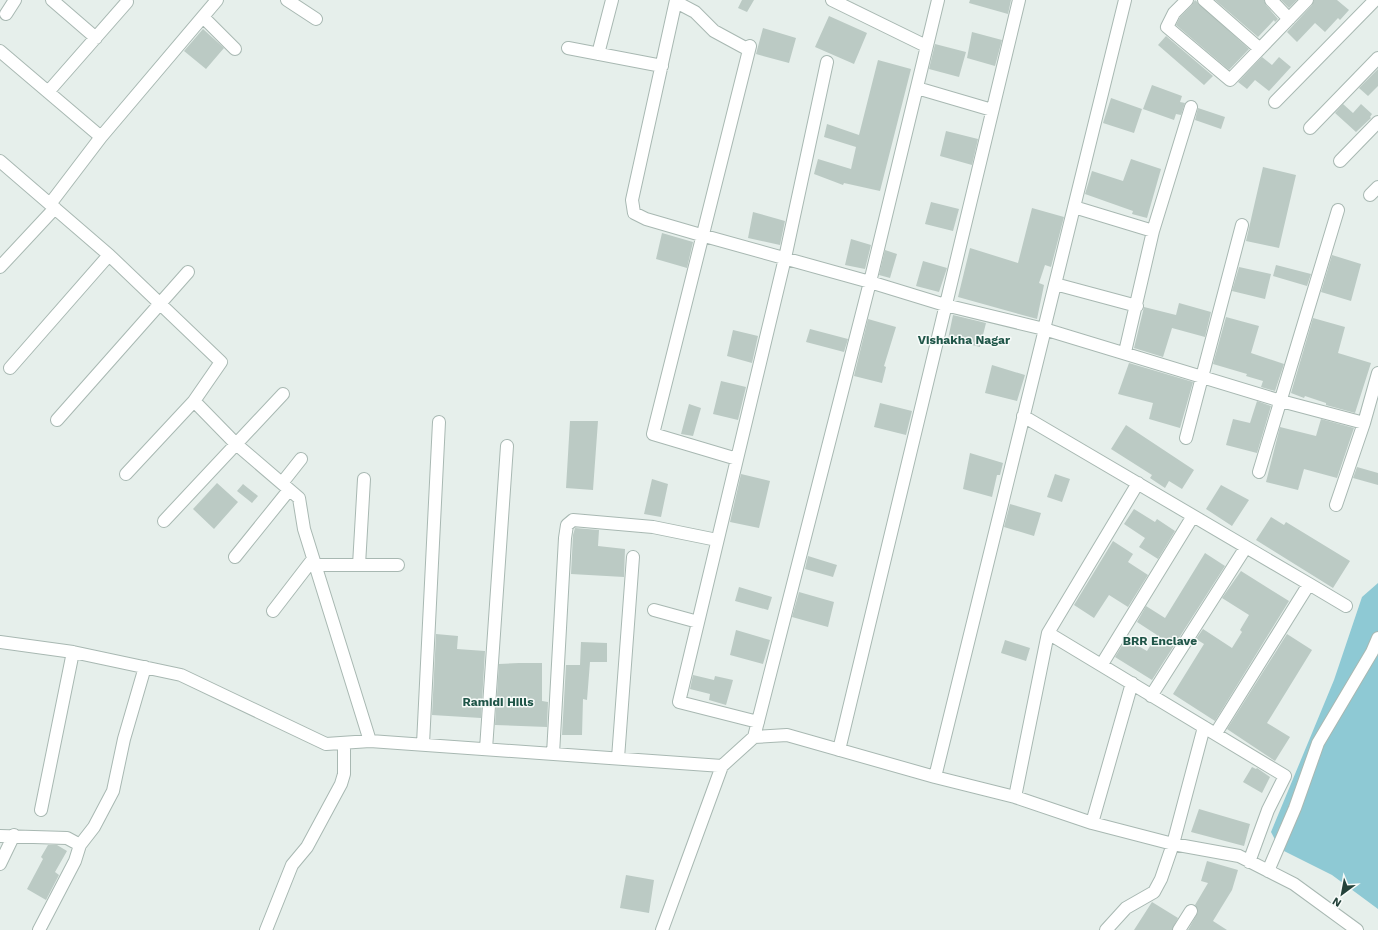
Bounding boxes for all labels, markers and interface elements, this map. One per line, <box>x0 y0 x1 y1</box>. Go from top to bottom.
district label: Vishakha Nagar <box>918 333 1011 347</box>
district label: BRR Enclave <box>1123 634 1197 648</box>
district label: Ramidi Hills <box>462 695 534 709</box>
north arrow <box>1322 874 1362 914</box>
text: N <box>1330 894 1344 910</box>

